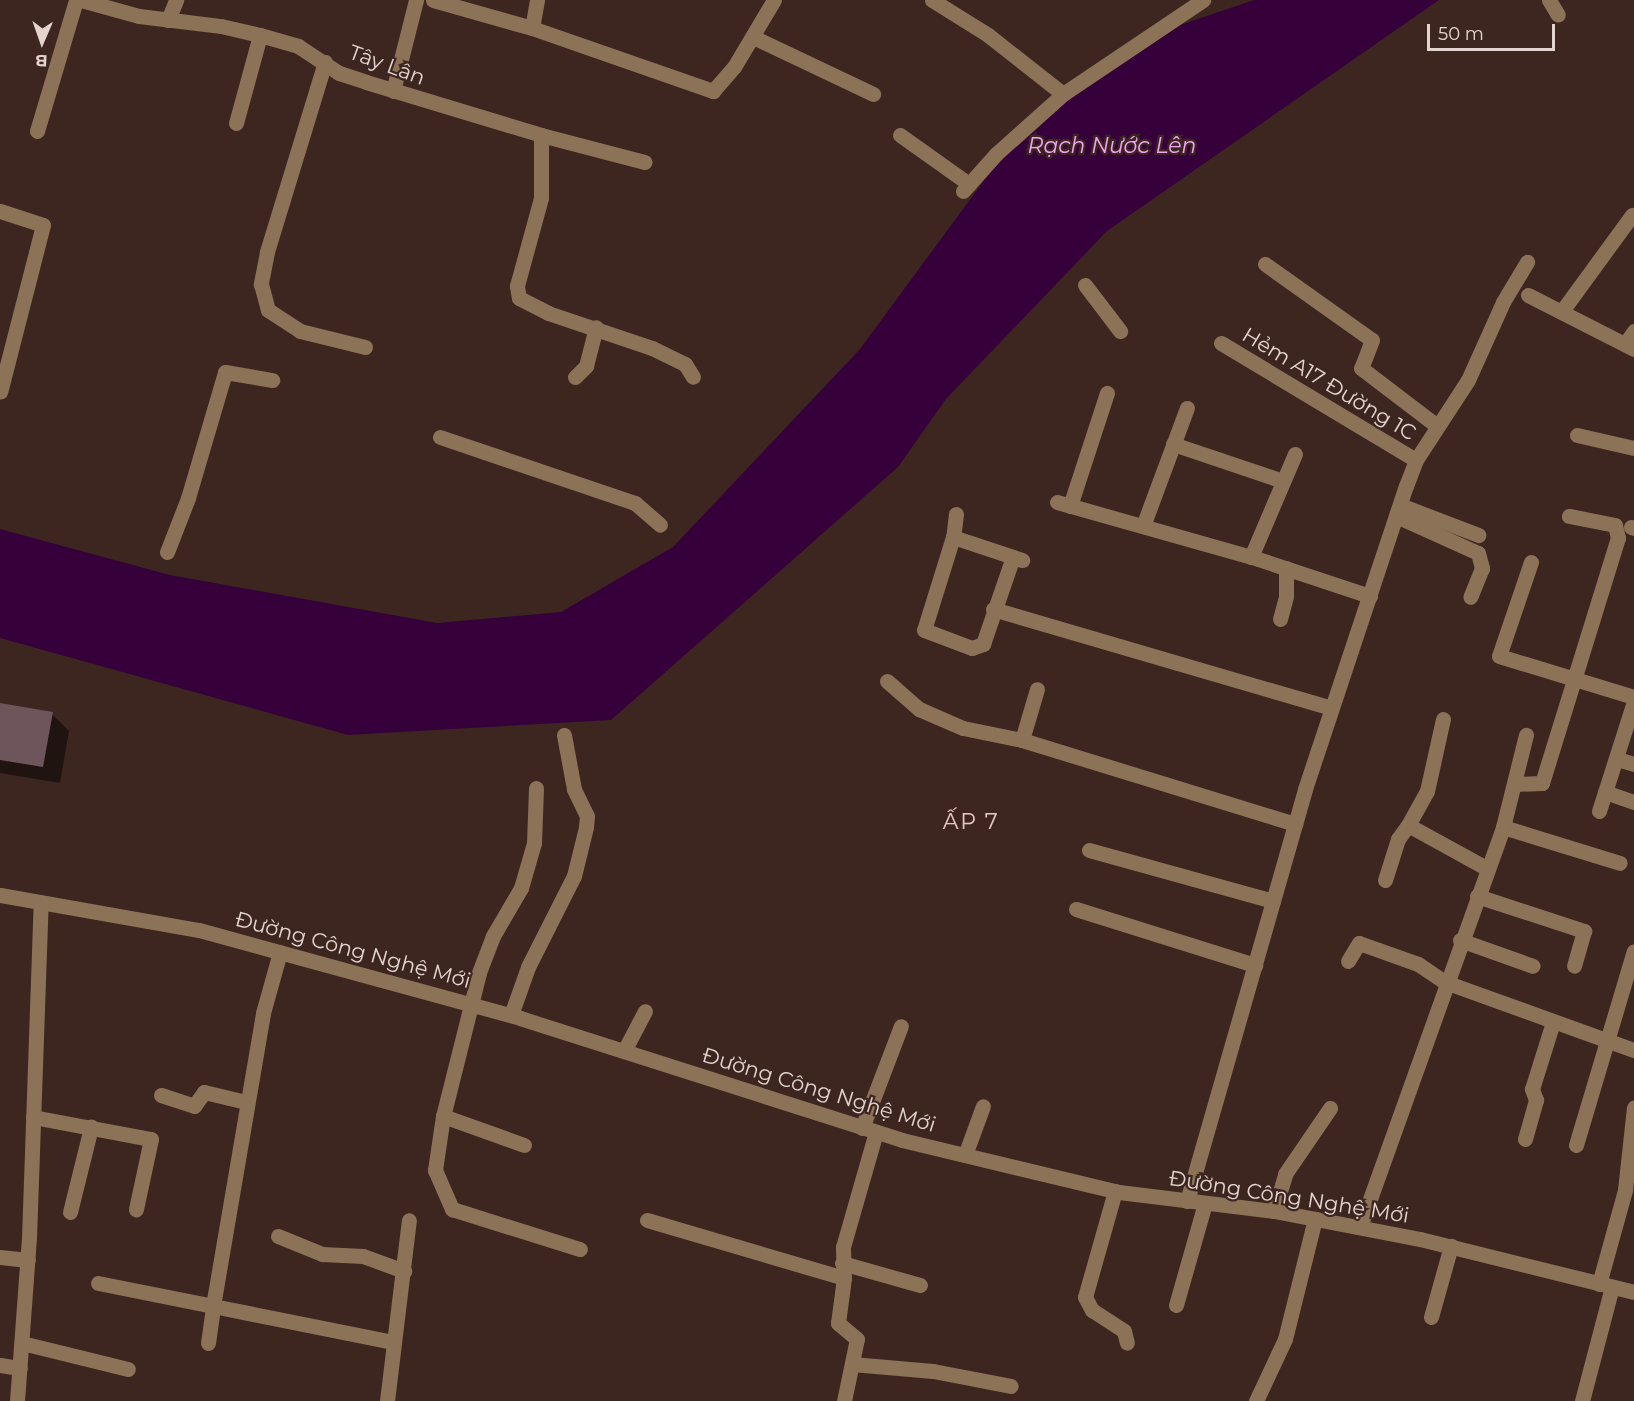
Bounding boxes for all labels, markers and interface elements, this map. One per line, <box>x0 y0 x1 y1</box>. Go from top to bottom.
north arrow <box>12 12 72 72</box>
scale bar <box>1430 12 1558 50</box>
text: 50 m <box>1438 23 1484 45</box>
street label: Tây Lân <box>345 40 429 90</box>
text: B <box>35 51 48 70</box>
water label: Rạch Nước Lên <box>1028 133 1196 159</box>
street label: Hẻm A17 Đường 1C <box>1238 322 1420 446</box>
district label: ẤP 7 <box>943 809 999 835</box>
street label: Đường Công Nghệ Mới <box>232 906 474 994</box>
street label: Đường Công Nghệ Mới <box>699 1042 939 1138</box>
street label: Đường Công Nghệ Mới <box>1167 1166 1411 1228</box>

